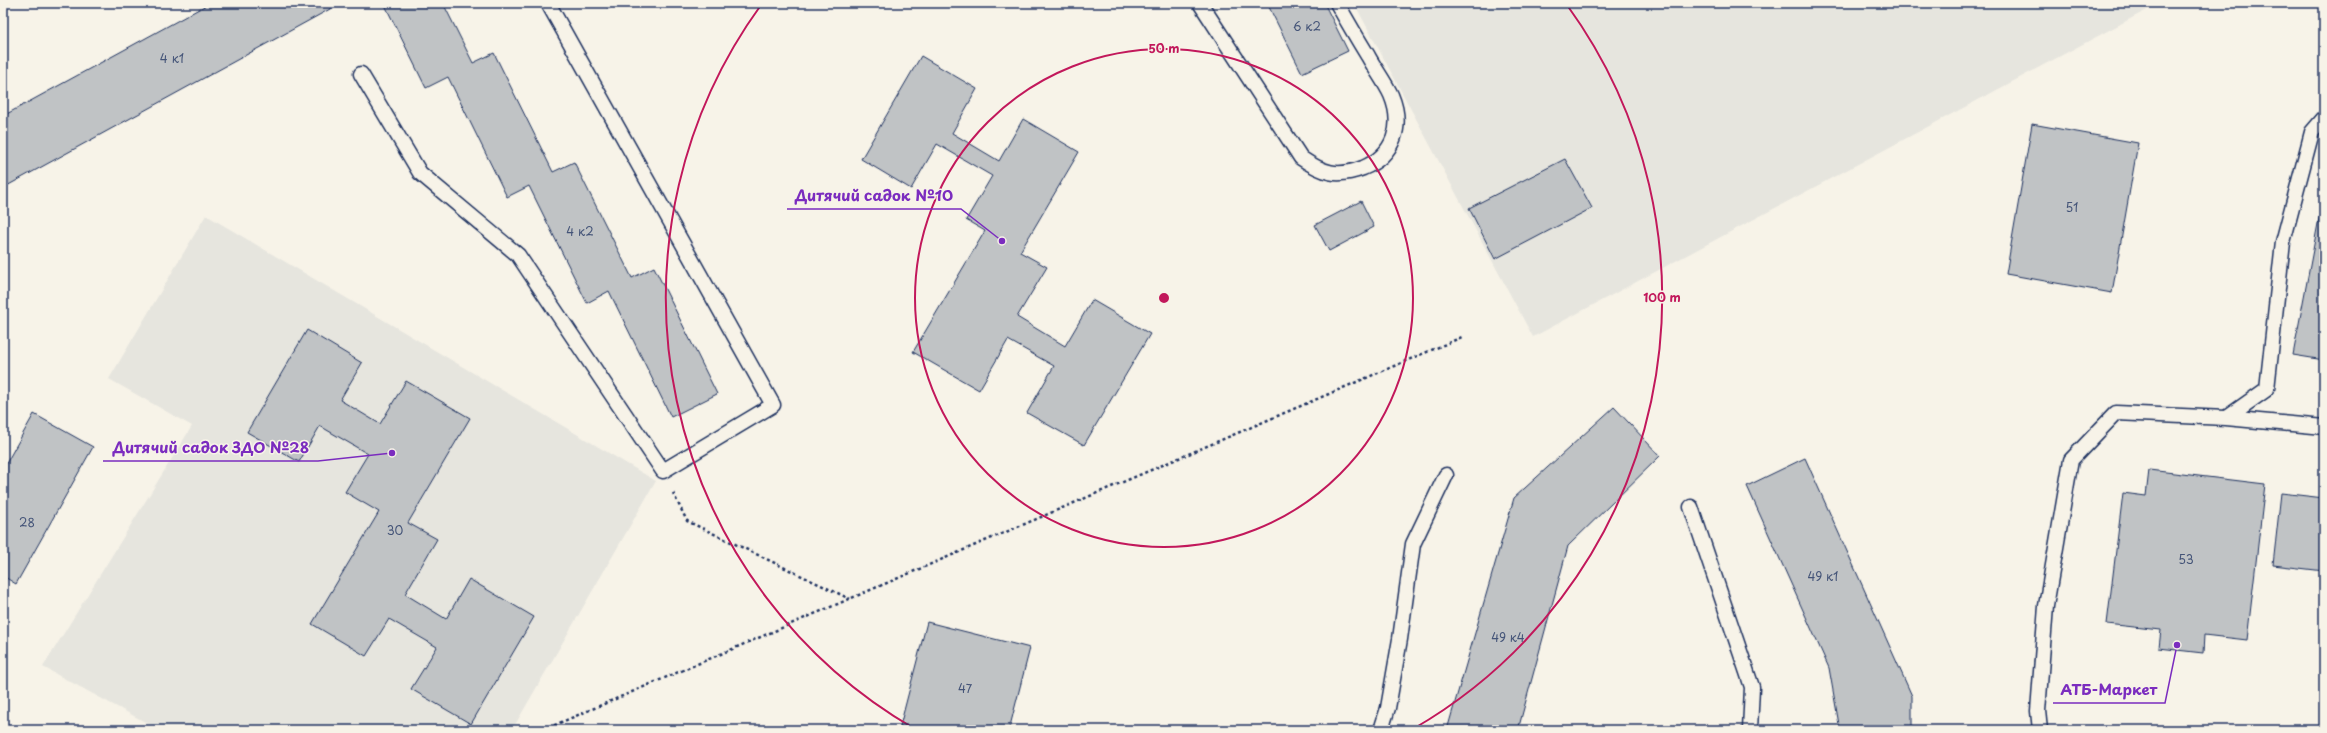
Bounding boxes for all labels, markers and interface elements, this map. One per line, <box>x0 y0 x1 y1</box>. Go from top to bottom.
house number: 6 к2 <box>1293 17 1321 35</box>
text: 50 m <box>1148 39 1180 57</box>
house number: 4 к1 <box>160 49 184 67</box>
callout: Дитячий садок №10 <box>787 182 961 209</box>
text: Дитячий садок №10 <box>794 183 953 206</box>
house number: 51 <box>2066 198 2078 216</box>
house number: 4 к2 <box>566 222 594 240</box>
text: 100 m <box>1643 288 1681 306</box>
centre of rings <box>1157 291 1171 305</box>
callout: Дитячий садок ЗДО №28 <box>103 434 318 461</box>
text: Дитячий садок ЗДО №28 <box>112 435 309 458</box>
house number: 28 <box>19 513 35 531</box>
house number: 30 <box>387 521 404 539</box>
house number: 53 <box>2178 550 2194 568</box>
house number: 49 к1 <box>1808 567 1838 585</box>
house number: 49 к4 <box>1491 628 1525 646</box>
callout: АТБ-Маркет <box>2053 676 2165 703</box>
text: АТБ-Маркет <box>2061 677 2159 700</box>
house number: 47 <box>958 679 973 697</box>

